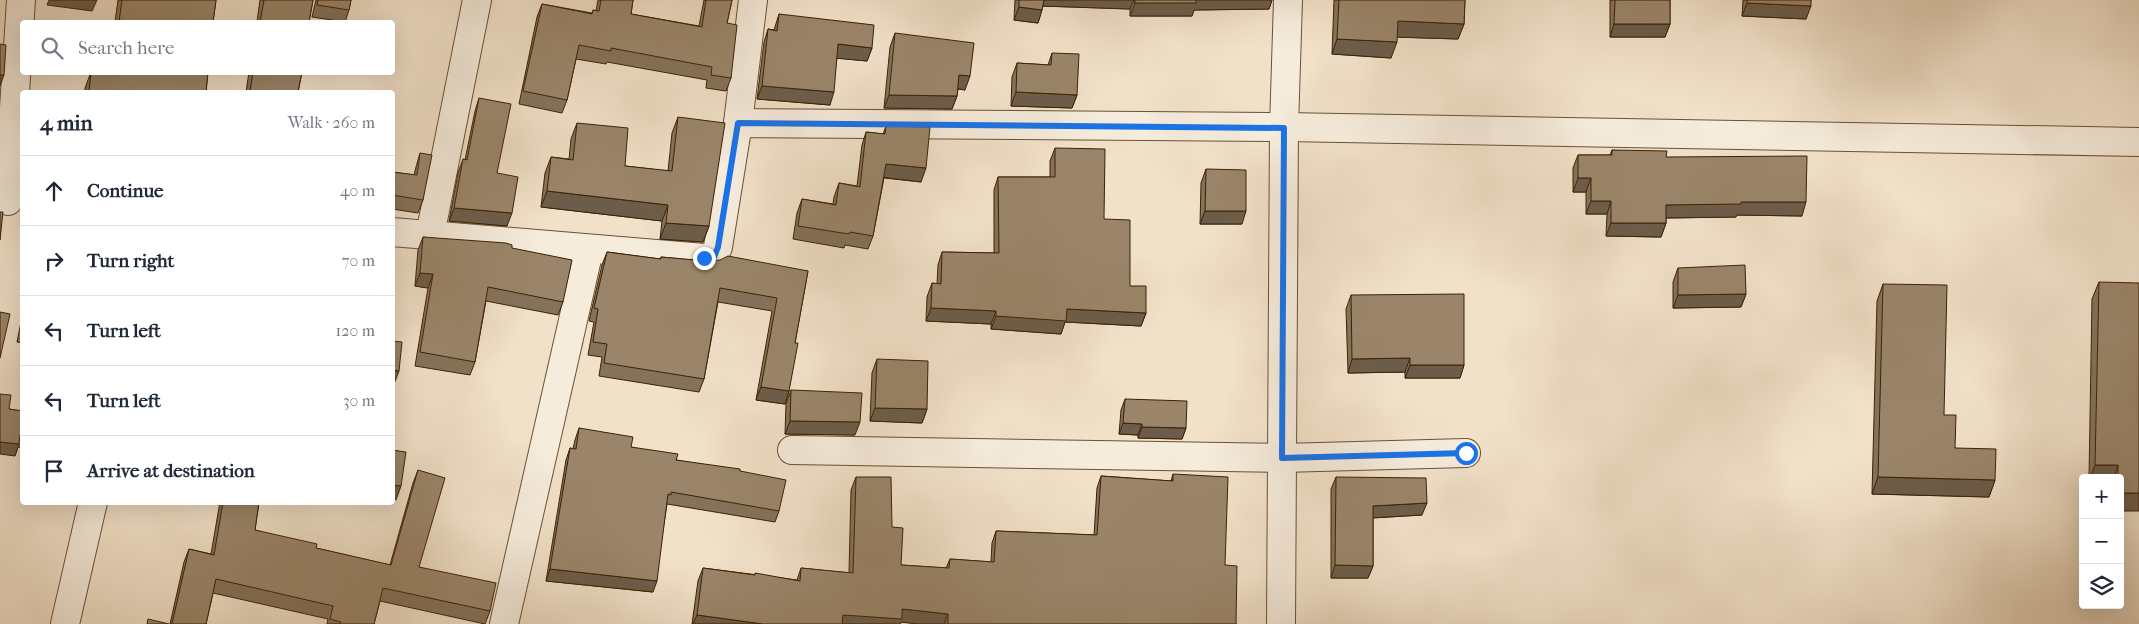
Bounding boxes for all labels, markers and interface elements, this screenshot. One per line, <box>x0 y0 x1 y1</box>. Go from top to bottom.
search box <box>20 20 395 75</box>
icon: search <box>38 34 66 62</box>
text: Search here <box>78 37 174 59</box>
text: 4 min <box>40 111 93 135</box>
text: Walk · 260 m <box>288 113 375 132</box>
icon: ahead <box>40 177 68 205</box>
text: Continue <box>87 180 163 202</box>
text: 40 m <box>340 181 375 200</box>
icon: right <box>40 247 68 275</box>
route end <box>693 247 716 270</box>
text: Turn right <box>87 250 174 272</box>
text: 70 m <box>342 251 375 270</box>
icon: left <box>40 317 68 345</box>
text: Turn left <box>87 320 161 342</box>
text: 120 m <box>336 321 375 340</box>
icon: left <box>40 387 68 415</box>
text: Turn left <box>87 390 161 412</box>
text: 30 m <box>343 391 375 410</box>
route start <box>1455 442 1478 465</box>
icon: arrive <box>40 457 68 485</box>
text: Arrive at destination <box>87 460 255 482</box>
map controls <box>2079 474 2124 609</box>
button: + <box>2079 474 2124 519</box>
button: − <box>2079 519 2124 564</box>
button: layers <box>2079 564 2124 609</box>

